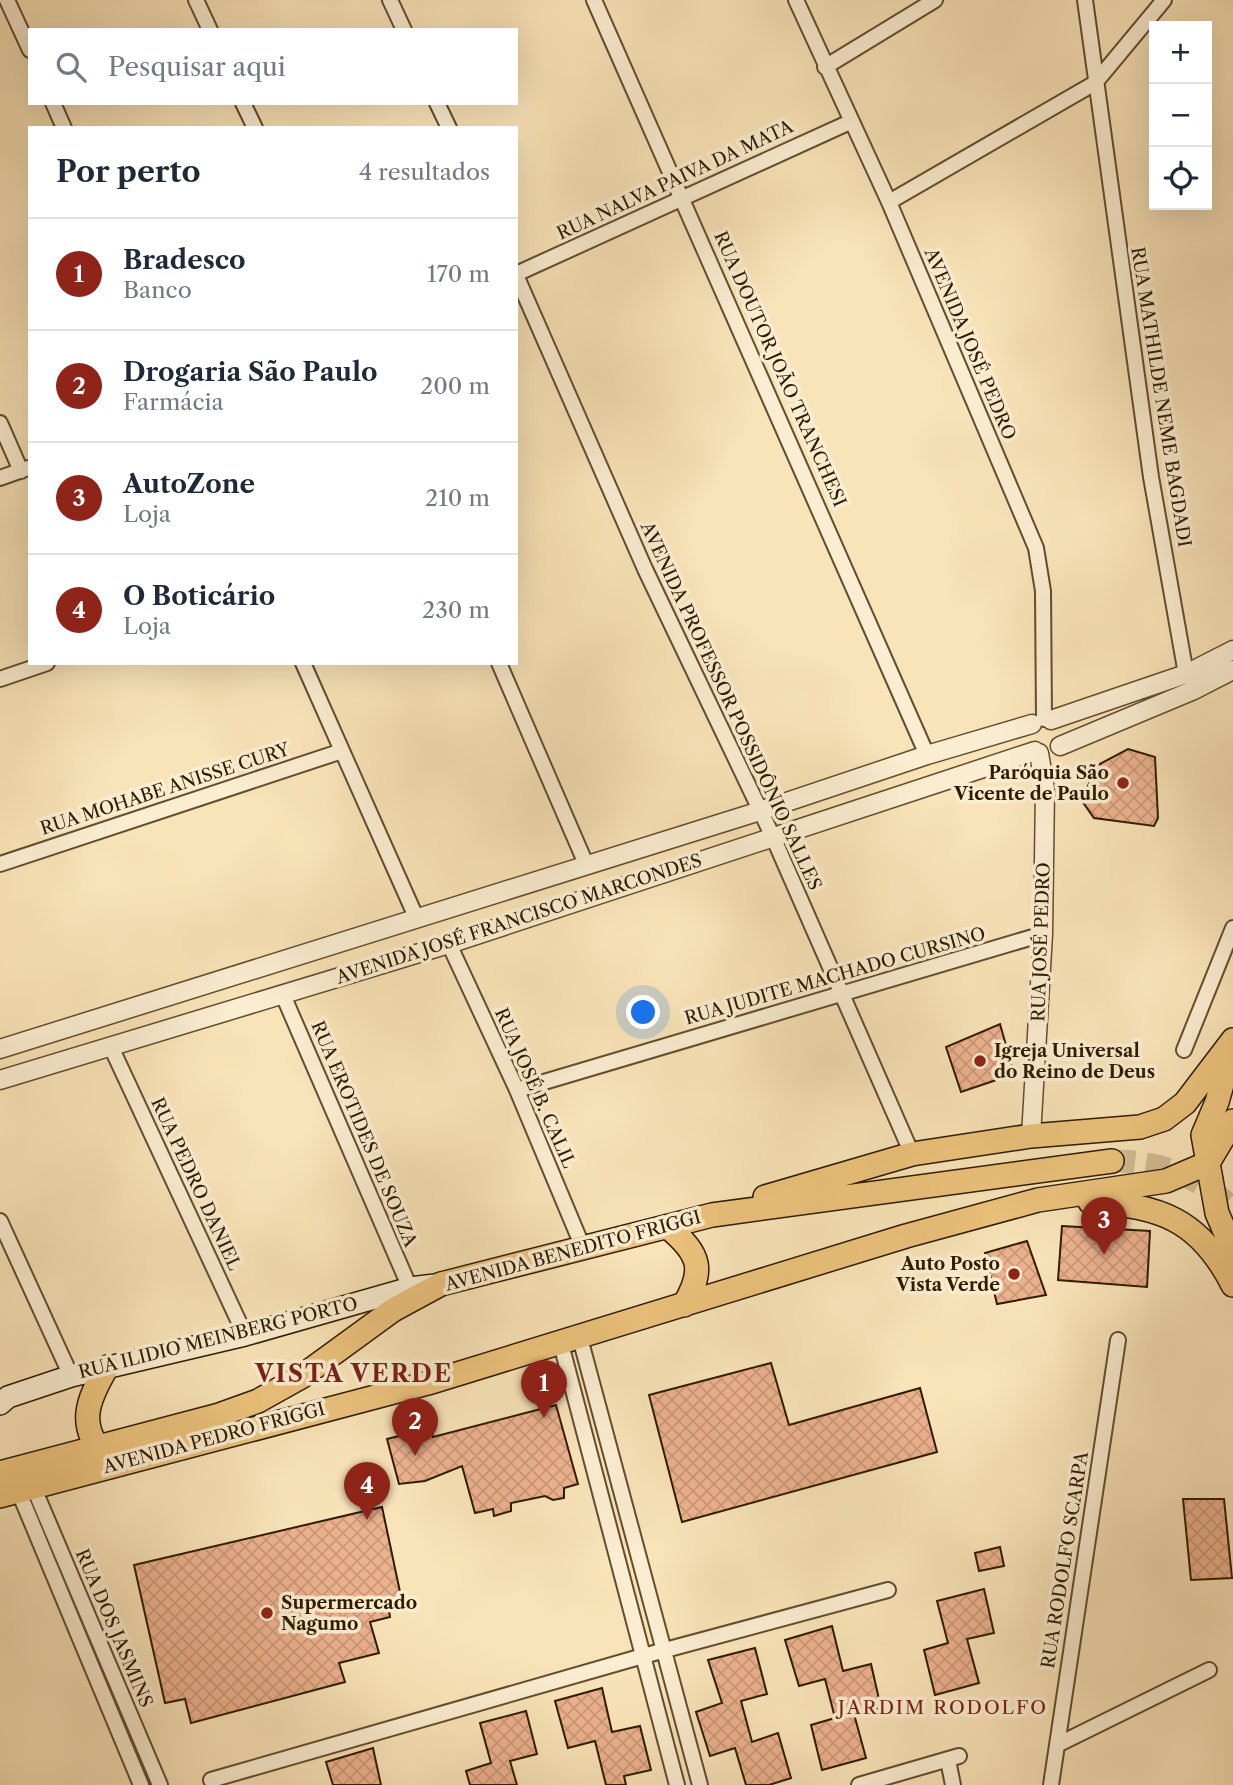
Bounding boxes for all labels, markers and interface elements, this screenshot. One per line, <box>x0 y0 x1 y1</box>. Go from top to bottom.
map controls <box>1149 21 1212 210</box>
button: + <box>1149 21 1212 84</box>
search box <box>28 28 518 105</box>
icon: search <box>52 48 90 86</box>
text: Pesquisar aqui <box>108 51 286 83</box>
button: − <box>1149 84 1212 147</box>
street label: RUA NALVA PAIVA DA MATA <box>553 115 797 245</box>
button: locate <box>1149 147 1212 210</box>
text: Por perto <box>56 153 201 190</box>
text: 4 resultados <box>359 158 490 186</box>
street label: RUA DOUTOR JOÃO TRANCHESI <box>709 227 853 510</box>
street label: AVENIDA JOSÉ PEDRO <box>919 243 1021 443</box>
text: Bradesco <box>123 244 246 276</box>
street label: RUA MATHILDE NEME BAGDADI <box>1126 245 1196 549</box>
text: 1 <box>74 260 84 288</box>
text: 170 m <box>427 260 490 288</box>
text: Banco <box>123 276 192 304</box>
text: Drogaria São Paulo <box>123 356 378 388</box>
text: 2 <box>72 372 86 400</box>
text: 200 m <box>420 372 490 400</box>
text: Farmácia <box>123 388 224 416</box>
text: AutoZone <box>123 468 255 500</box>
text: 3 <box>73 484 86 512</box>
text: 210 m <box>425 484 490 512</box>
text: Loja <box>123 500 171 528</box>
street label: AVENIDA PROFESSOR POSSIDÔNIO SALLES <box>635 517 827 894</box>
text: O Boticário <box>123 580 275 612</box>
text: 4 <box>72 596 86 624</box>
text: 230 m <box>422 596 490 624</box>
text: Loja <box>123 612 171 640</box>
street label: RUA MOHABE ANISSE CURY <box>38 738 294 840</box>
place label: Paróquia São Vicente de Paulo <box>953 762 1109 805</box>
marker: Paróquia São Vicente de Paulo <box>1115 775 1131 791</box>
street label: AVENIDA JOSÉ FRANCISCO MARCONDES <box>332 848 705 989</box>
street label: RUA JOSÉ PEDRO <box>1026 862 1055 1022</box>
street label: RUA JUDITE MACHADO CURSINO <box>682 922 988 1030</box>
your location <box>626 995 660 1029</box>
street label: RUA JOSÉ B. CALIL <box>490 1004 581 1172</box>
street label: RUA EROTIDES DE SOUZA <box>306 1018 422 1251</box>
place label: Igreja Universal do Reino de Deus <box>994 1040 1155 1083</box>
marker: Igreja Universal do Reino de Deus <box>972 1053 988 1069</box>
street label: RUA PEDRO DANIEL <box>146 1094 246 1274</box>
pin: 3 <box>1081 1197 1127 1255</box>
street label: AVENIDA BENEDITO FRIGGI <box>442 1206 703 1296</box>
place label: Auto Posto Vista Verde <box>895 1253 1000 1296</box>
marker: Auto Posto Vista Verde <box>1006 1266 1022 1282</box>
street label: RUA ILIDIO MEINBERG PORTO <box>76 1293 360 1383</box>
district label: VISTA VERDE <box>254 1359 453 1388</box>
pin: 1 <box>521 1360 567 1418</box>
street label: AVENIDA PEDRO FRIGGI <box>100 1398 327 1479</box>
pin: 2 <box>392 1398 438 1456</box>
street label: RUA RODOLFO SCARPA <box>1037 1449 1093 1670</box>
pin: 4 <box>344 1462 390 1520</box>
street label: RUA DOS JASMINS <box>71 1545 157 1711</box>
place label: Supermercado Nagumo <box>281 1592 417 1635</box>
marker: Supermercado Nagumo <box>259 1605 275 1621</box>
district label: JARDIM RODOLFO <box>835 1696 1048 1719</box>

